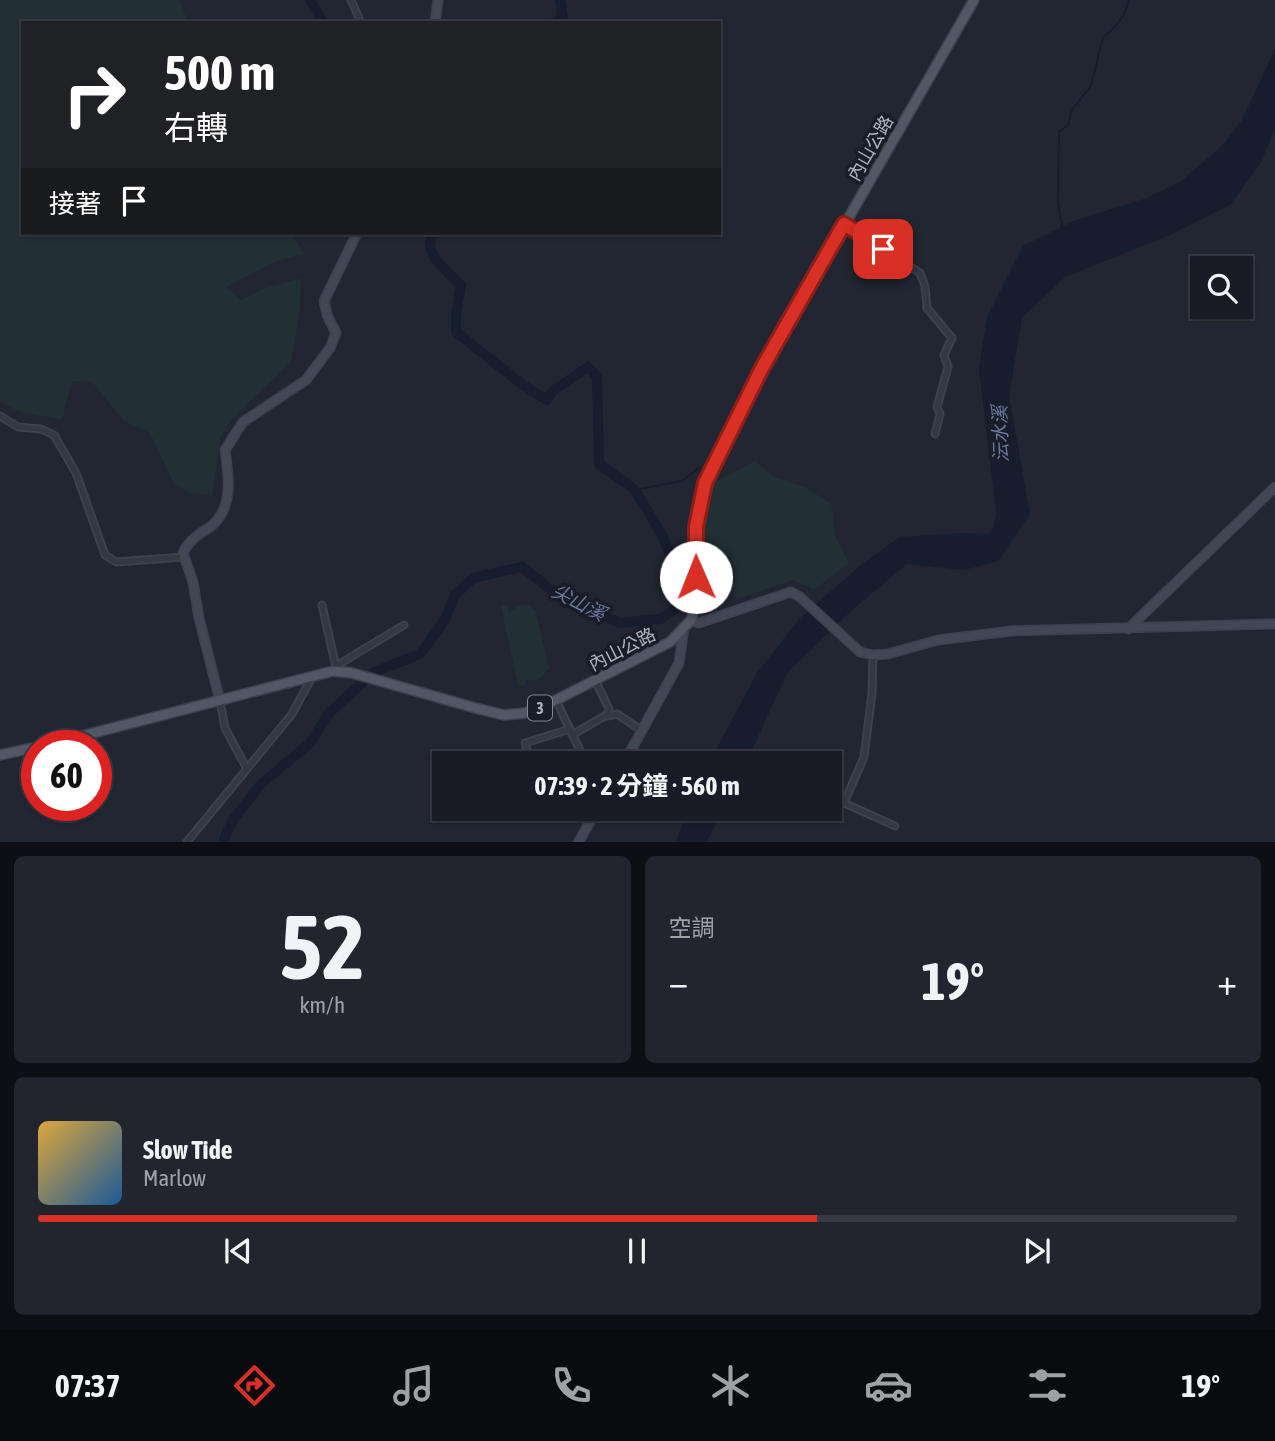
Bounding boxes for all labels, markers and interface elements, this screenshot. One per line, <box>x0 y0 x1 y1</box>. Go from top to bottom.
text: 500 m <box>164 44 275 100</box>
icon: right <box>49 49 140 140</box>
text: 右轉 <box>164 109 228 146</box>
street label: 內山公路 <box>843 112 897 184</box>
icon: arrive <box>115 182 153 220</box>
text: 接著 <box>49 189 101 219</box>
pin <box>853 219 913 279</box>
icon: arrive <box>864 230 902 268</box>
map controls <box>1190 256 1253 319</box>
button: search <box>1190 256 1253 319</box>
water label: 沄水溪 <box>988 402 1012 463</box>
position arrow <box>659 540 733 614</box>
water label: 尖山溪 <box>549 579 612 626</box>
street label: 內山公路 <box>585 623 659 675</box>
road number: 3 <box>528 695 552 720</box>
speed limit sign: 60 <box>21 730 112 821</box>
text: 07:39 · 2 分鐘 · 560 m <box>534 771 740 801</box>
text: 52 <box>279 894 365 998</box>
text: 空調 <box>669 915 715 941</box>
text: 19° <box>921 951 984 1011</box>
text: − <box>669 960 688 1003</box>
text: + <box>1217 960 1237 1003</box>
text: km/h <box>299 992 345 1018</box>
text: Slow Tide <box>143 1135 233 1165</box>
text: Marlow <box>143 1165 206 1191</box>
icon: previous <box>219 1232 257 1270</box>
icon: pause <box>618 1232 656 1270</box>
icon: next <box>1018 1232 1056 1270</box>
icon: directions <box>230 1361 279 1410</box>
icon: music <box>389 1361 438 1410</box>
icon: phone <box>547 1361 596 1410</box>
icon: climate <box>706 1361 755 1410</box>
icon: car <box>864 1361 913 1410</box>
icon: filters <box>1023 1361 1072 1410</box>
text: 07:37 <box>55 1367 121 1404</box>
text: 19° <box>1181 1367 1220 1404</box>

